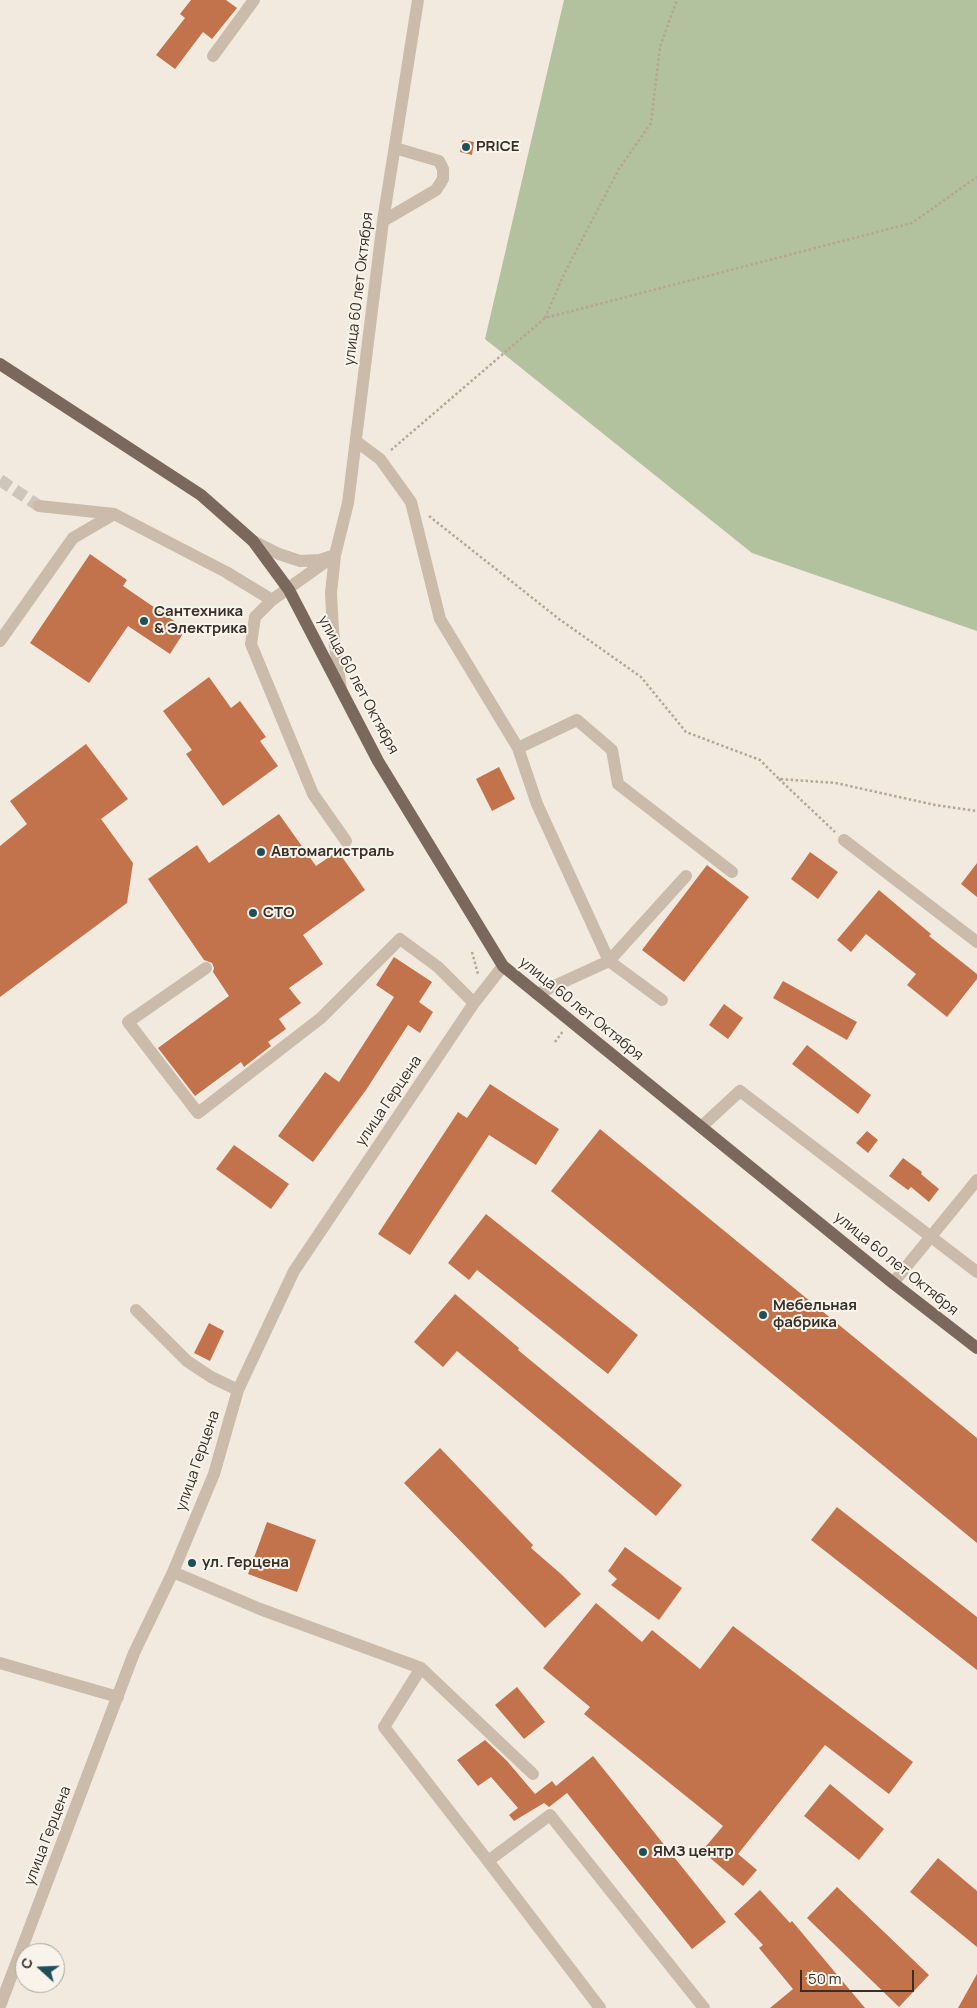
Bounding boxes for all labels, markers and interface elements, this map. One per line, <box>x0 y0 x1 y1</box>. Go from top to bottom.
place label: PRICE <box>476 138 520 156</box>
marker: PRICE <box>460 141 472 153</box>
street label: улица 60 лет Октября <box>341 211 377 367</box>
place label: Сантехника & Электрика <box>154 603 247 638</box>
street label: улица 60 лет Октября <box>314 613 402 757</box>
marker: Сантехника & Электрика <box>138 615 150 627</box>
place label: Автомагистраль <box>271 843 394 861</box>
marker: Автомагистраль <box>255 846 267 858</box>
place label: СТО <box>263 904 294 922</box>
marker: СТО <box>247 907 259 919</box>
street label: улица 60 лет Октября <box>515 953 647 1065</box>
street label: улица Герцена <box>352 1052 426 1150</box>
street label: улица 60 лет Октября <box>830 1208 962 1320</box>
place label: Мебельная фабрика <box>773 1297 857 1332</box>
marker: Мебельная фабрика <box>757 1309 769 1321</box>
street label: улица Герцена <box>172 1408 224 1514</box>
place label: ул. Герцена <box>202 1554 289 1572</box>
marker: ул. Герцена <box>186 1557 198 1569</box>
street label: улица Герцена <box>21 1784 75 1888</box>
place label: ЯМЗ центр <box>653 1843 734 1861</box>
marker: ЯМЗ центр <box>637 1846 649 1858</box>
north arrow <box>15 1943 65 1993</box>
text: С <box>16 1955 37 1971</box>
scale bar <box>802 1960 916 1992</box>
text: 50 m <box>808 1968 842 1989</box>

